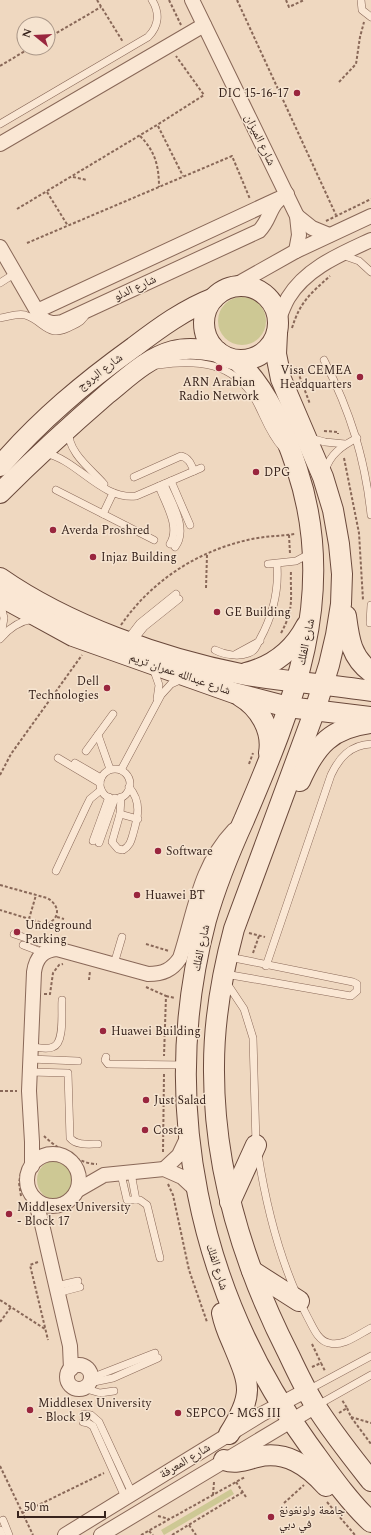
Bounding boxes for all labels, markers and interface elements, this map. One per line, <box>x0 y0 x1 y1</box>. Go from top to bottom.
north arrow <box>16 16 56 56</box>
text: N <box>17 26 36 40</box>
place label: DIC 15-16-17 <box>218 84 289 103</box>
marker: DIC 15-16-17 <box>292 88 302 98</box>
street label: شارع الميزان <box>239 111 281 169</box>
street label: شارع الدلو <box>111 270 160 306</box>
street label: شارع البروج <box>73 348 127 395</box>
place label: Visa CEMEA Headquarters <box>280 361 352 394</box>
marker: ARN Arabian Radio Network <box>214 363 224 373</box>
marker: Visa CEMEA Headquarters <box>355 372 365 382</box>
place label: ARN Arabian Radio Network <box>179 373 260 406</box>
place label: DPG <box>264 463 290 482</box>
marker: DPG <box>251 467 261 477</box>
place label: Averda Proshred <box>61 521 150 540</box>
marker: Averda Proshred <box>48 525 58 535</box>
place label: Injaz Building <box>101 548 177 567</box>
marker: Injaz Building <box>88 552 98 562</box>
place label: GE Building <box>225 603 291 622</box>
marker: GE Building <box>212 607 222 617</box>
street label: شارع الفلك <box>292 617 320 667</box>
street label: شارع عبدالله عمران تريم <box>127 648 233 700</box>
place label: Dell Technologies <box>28 672 99 705</box>
marker: Dell Technologies <box>102 683 112 693</box>
place label: Software <box>166 842 213 861</box>
marker: Software <box>153 846 163 856</box>
place label: Huawei BT <box>145 886 205 905</box>
marker: Huawei BT <box>132 890 142 900</box>
place label: Undeground Parking <box>25 916 92 949</box>
street label: شارع الفلك <box>187 923 215 973</box>
marker: Undeground Parking <box>12 927 22 937</box>
place label: Huawei Building <box>111 1022 201 1041</box>
marker: Huawei Building <box>98 1026 108 1036</box>
place label: Just Salad <box>154 1091 206 1110</box>
marker: Just Salad <box>141 1095 151 1105</box>
place label: Costa <box>153 1121 184 1140</box>
marker: Costa <box>140 1125 150 1135</box>
place label: Middlesex University - Block 17 <box>17 1198 132 1231</box>
marker: Middlesex University - Block 17 <box>4 1209 14 1219</box>
street label: شارع الفلك <box>201 1241 233 1293</box>
place label: Middlesex University - Block 19 <box>38 1394 153 1427</box>
place label: SEPCO - MGS III <box>186 1404 281 1423</box>
marker: Middlesex University - Block 19 <box>25 1405 35 1415</box>
marker: SEPCO - MGS III <box>173 1408 183 1418</box>
street label: شارع المعرفة <box>156 1438 214 1484</box>
scale bar <box>18 1493 105 1519</box>
text: 50 m <box>24 1498 49 1517</box>
place label: جامعة ولونغونغ في دبي <box>279 1501 346 1534</box>
marker: جامعة ولونغونغ في دبي <box>266 1512 276 1522</box>

